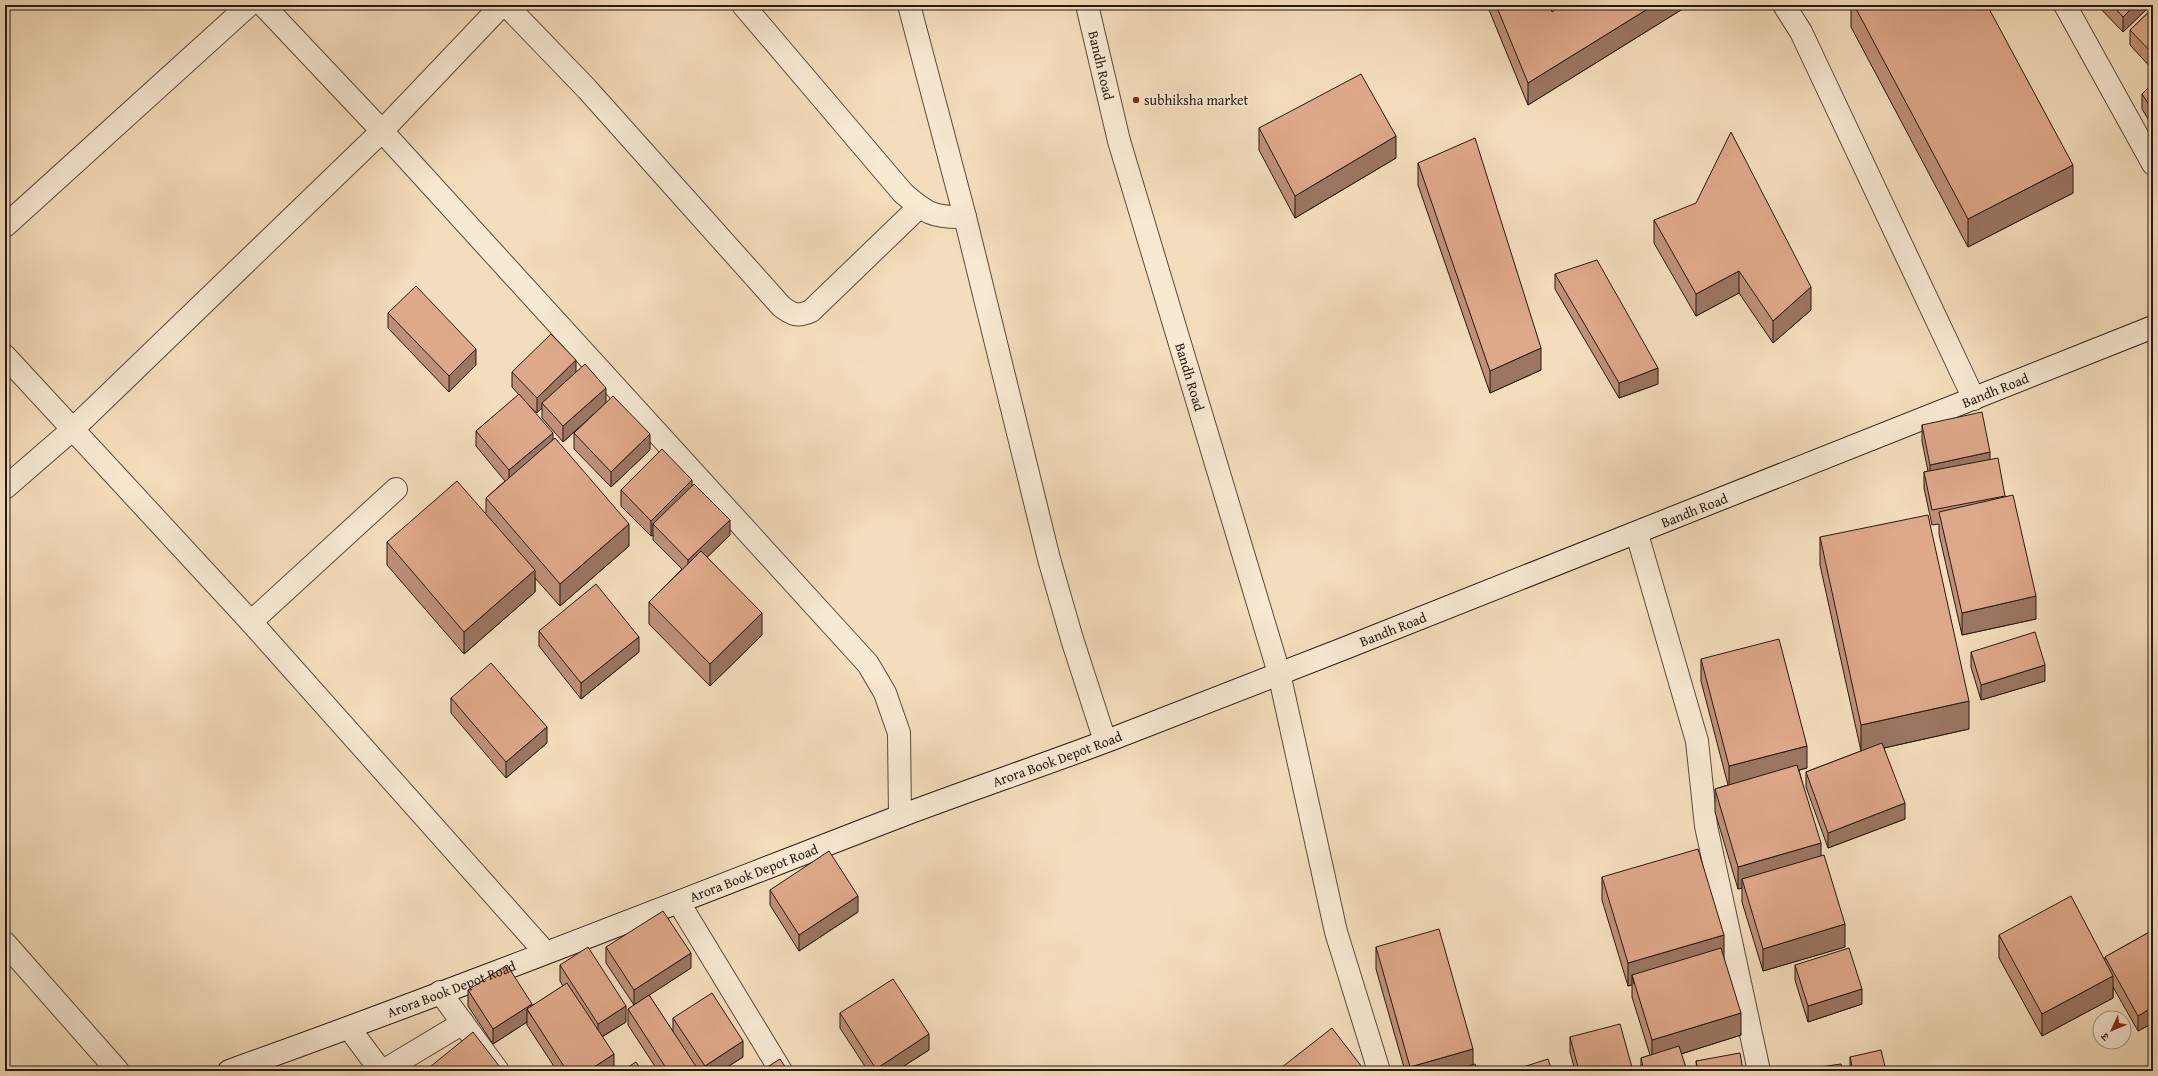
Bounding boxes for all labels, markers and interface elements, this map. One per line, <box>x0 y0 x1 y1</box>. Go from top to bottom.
street label: Bandh Road <box>1083 29 1119 102</box>
place label: subhiksha market <box>1144 90 1249 110</box>
marker: subhiksha market <box>1131 95 1141 105</box>
street label: Bandh Road <box>1170 340 1210 414</box>
street label: Bandh Road <box>1959 368 2032 413</box>
street label: Bandh Road <box>1658 488 1731 533</box>
street label: Bandh Road <box>1357 607 1430 651</box>
street label: Arora Book Depot Road <box>990 726 1125 792</box>
street label: Arora Book Depot Road <box>687 839 821 907</box>
street label: Arora Book Depot Road <box>384 955 519 1022</box>
north arrow <box>2092 1010 2132 1050</box>
text: उ <box>2096 1028 2113 1045</box>

